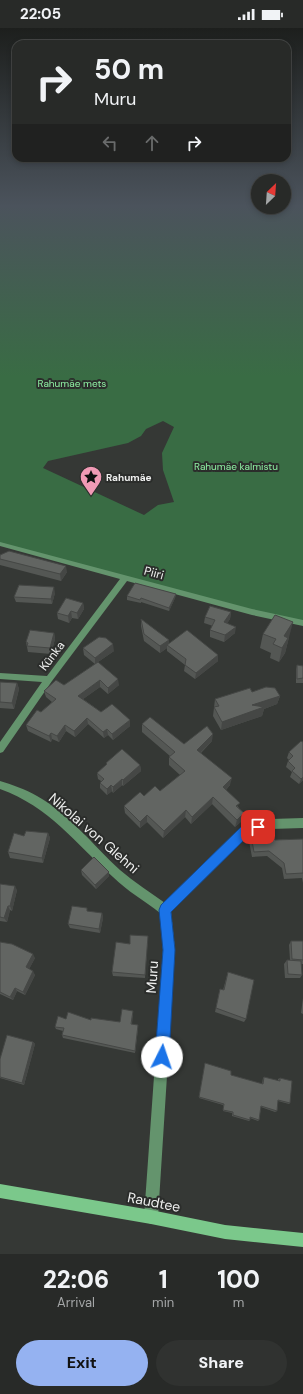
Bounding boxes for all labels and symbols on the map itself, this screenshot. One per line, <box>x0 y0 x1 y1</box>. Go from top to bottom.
north arrow <box>251 174 291 214</box>
park label: Rahumäe mets <box>38 377 106 390</box>
park label: Rahumäe kalmistu <box>194 460 278 473</box>
place icon: Rahumäe <box>78 464 104 497</box>
place label: Rahumäe <box>106 471 152 484</box>
street label: Piiri <box>142 563 166 583</box>
street label: Künka <box>36 638 68 674</box>
street label: Nikolai von Glehni <box>45 789 143 877</box>
pin <box>241 810 275 844</box>
street label: Muru <box>142 960 162 994</box>
position arrow <box>141 1036 183 1078</box>
street label: Raudtee <box>126 1188 182 1216</box>

